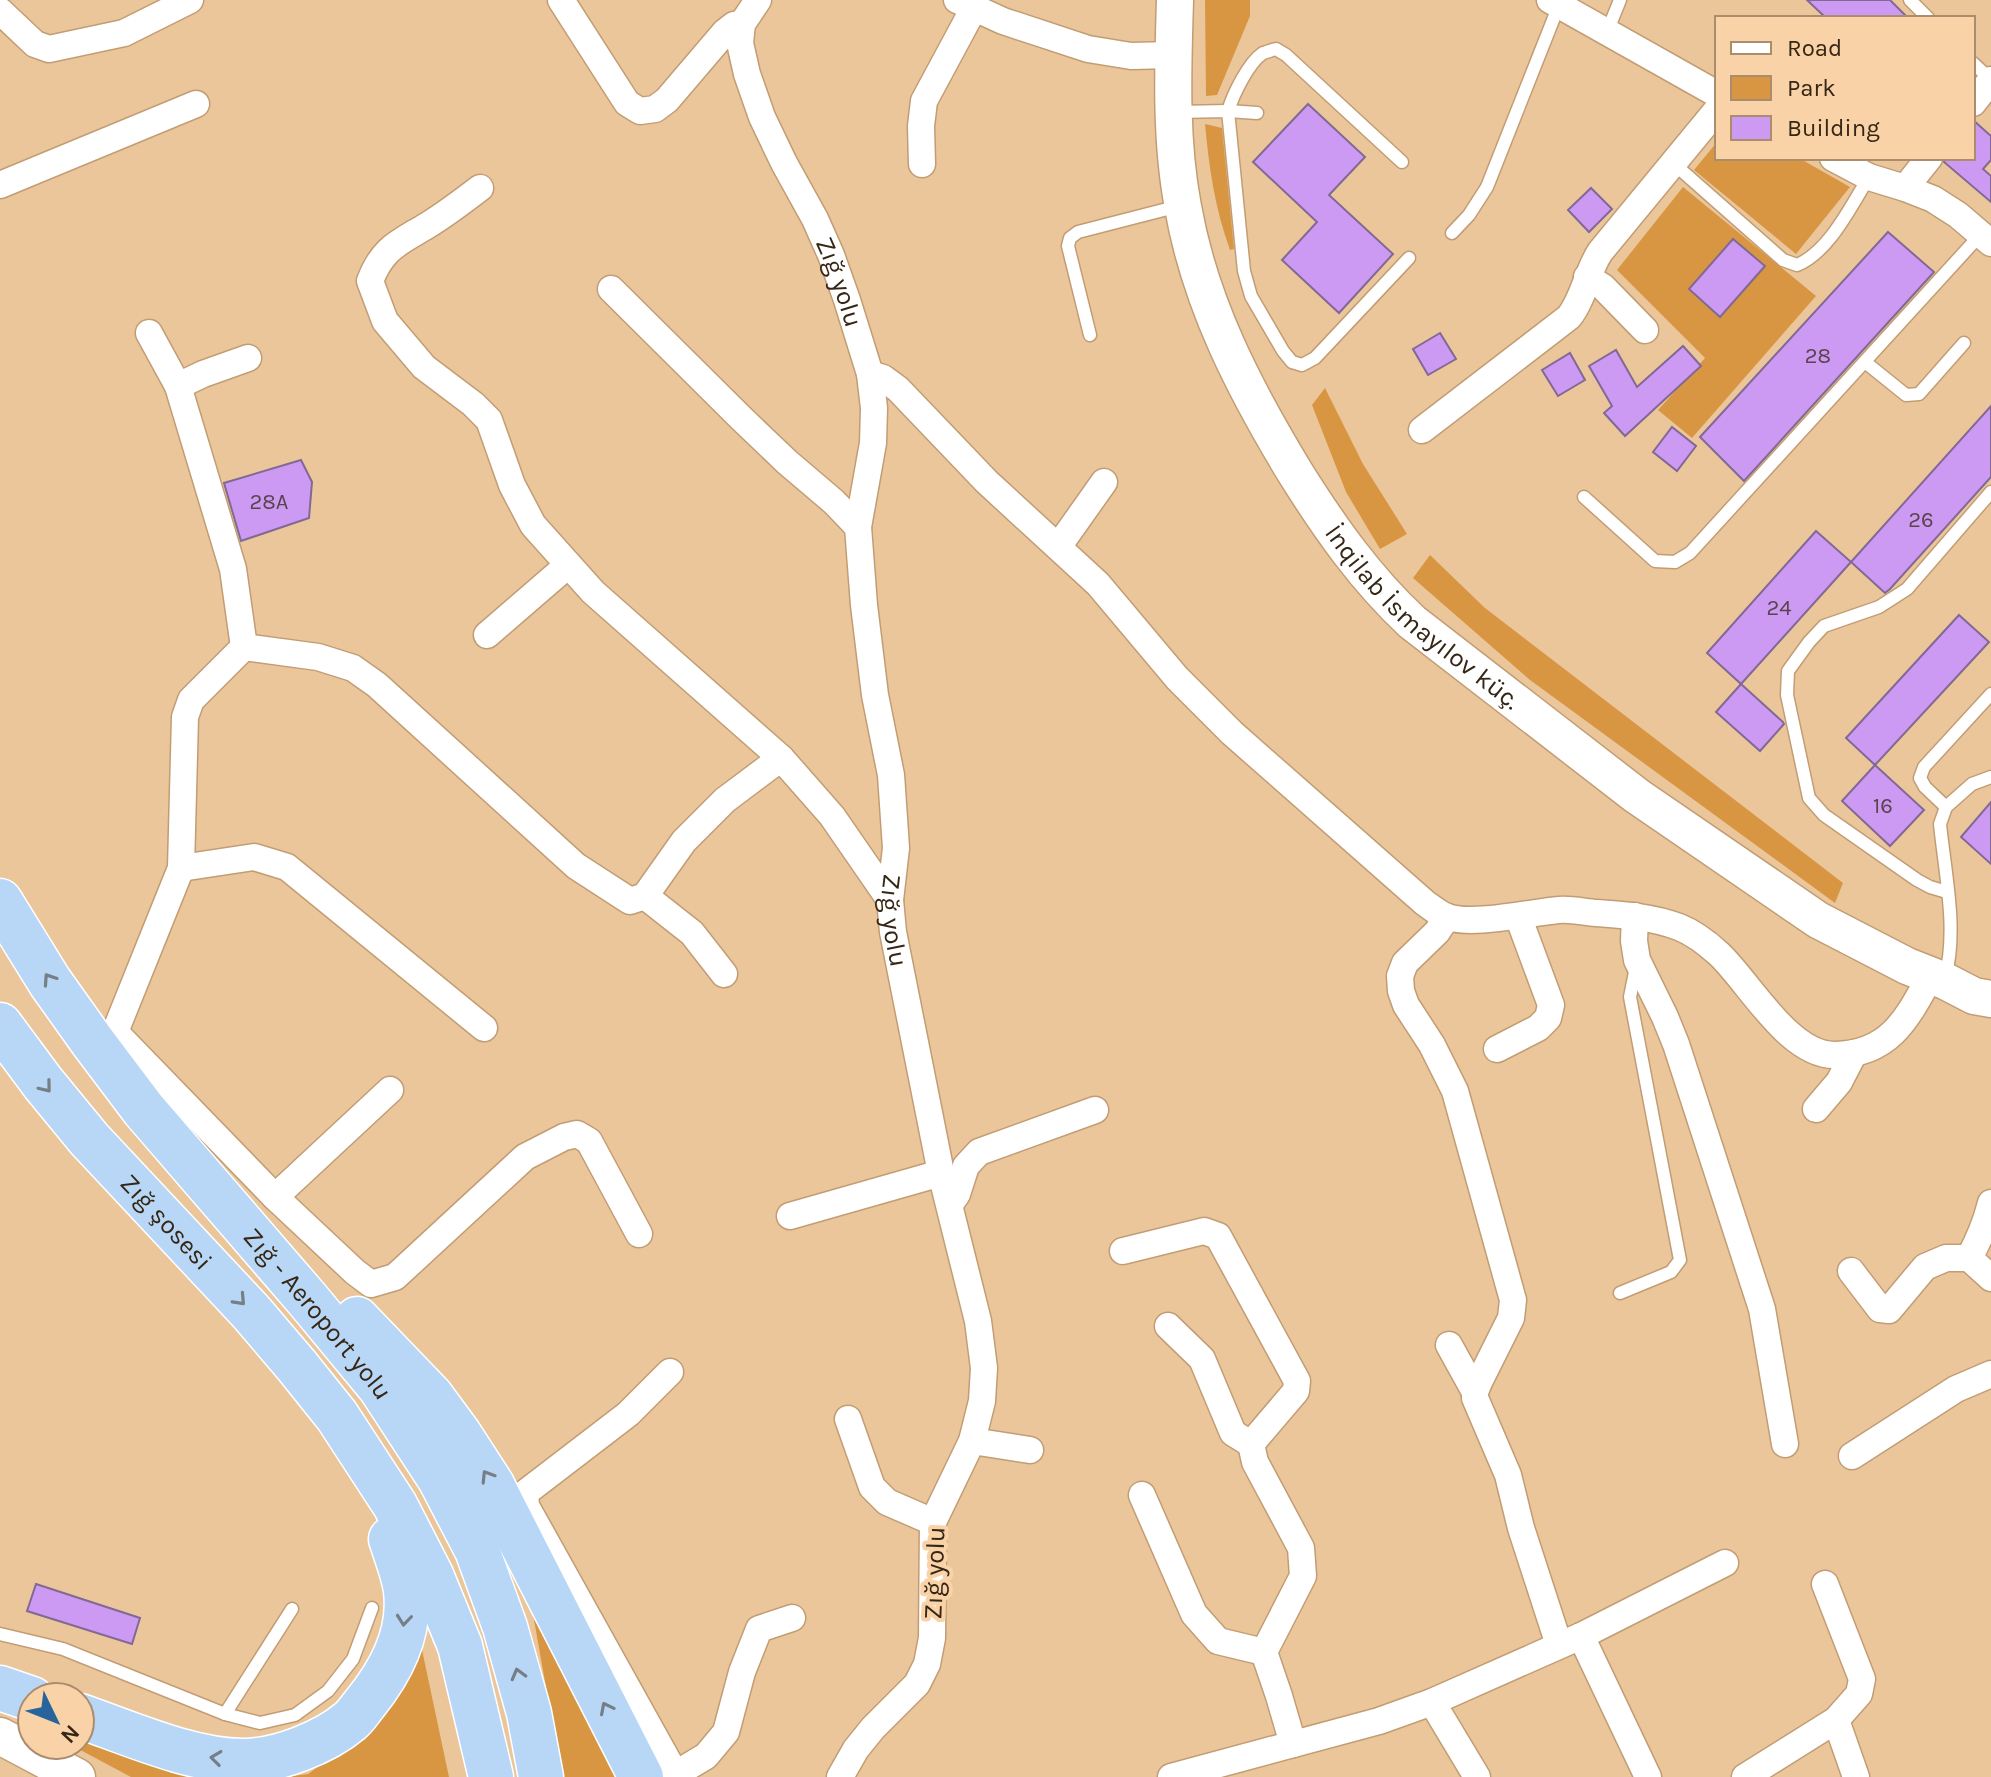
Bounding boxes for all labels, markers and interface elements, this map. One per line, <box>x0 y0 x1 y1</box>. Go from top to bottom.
legend <box>1715 16 1975 160</box>
text: Road <box>1787 34 1842 62</box>
text: Park <box>1787 74 1836 102</box>
text: Building <box>1787 114 1880 142</box>
street label: Zığ yolu <box>809 232 869 331</box>
house number: 28 <box>1805 343 1831 369</box>
house number: 28A <box>250 489 289 515</box>
house number: 26 <box>1908 507 1934 533</box>
street label: İnqilab İsmayılov küç. <box>1318 519 1526 716</box>
house number: 24 <box>1766 595 1792 621</box>
house number: 16 <box>1873 793 1893 819</box>
street label: Zığ yolu <box>874 872 915 970</box>
one-way arrow <box>44 974 59 988</box>
one-way arrow <box>37 1078 51 1093</box>
street label: Zığ şosesi <box>114 1168 219 1277</box>
street label: Zığ - Aeroport yolu <box>237 1222 399 1406</box>
one-way arrow <box>231 1291 246 1305</box>
one-way arrow <box>481 1471 496 1485</box>
street label: Zığ yolu <box>917 1526 952 1620</box>
one-way arrow <box>396 1614 413 1627</box>
one-way arrow <box>511 1667 528 1681</box>
north arrow <box>16 1681 96 1761</box>
one-way arrow <box>600 1701 615 1716</box>
text: N <box>55 1719 85 1749</box>
one-way arrow <box>210 1750 223 1767</box>

